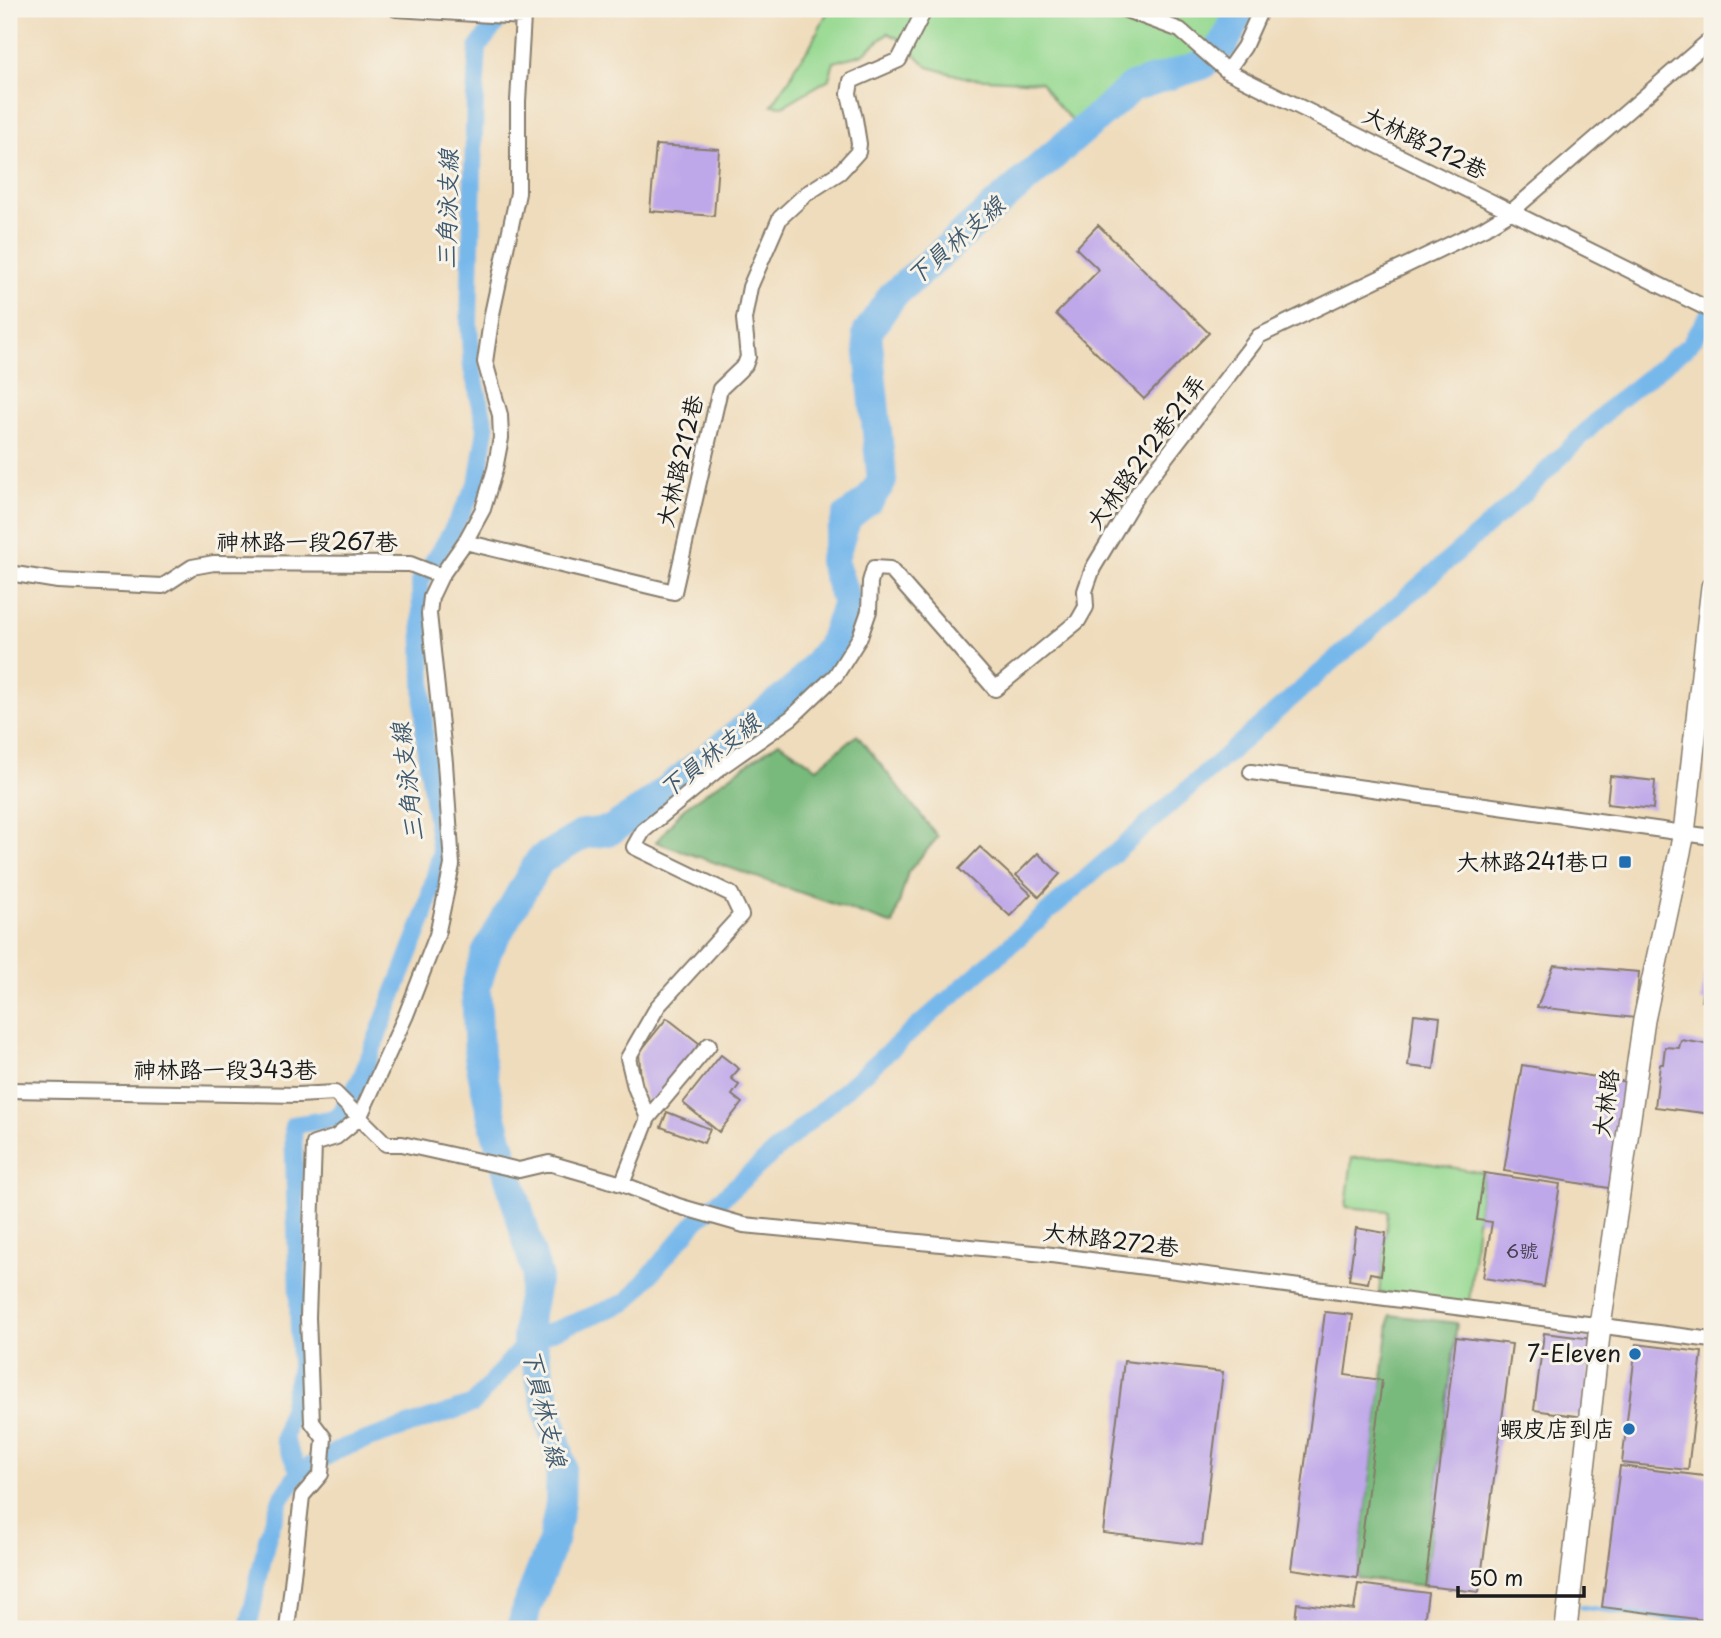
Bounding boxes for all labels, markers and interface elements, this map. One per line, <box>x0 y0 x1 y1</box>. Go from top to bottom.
street label: 大林路212巷 <box>1357 96 1495 187</box>
water label: 三角泳支線 <box>427 147 465 269</box>
water label: 下員林支線 <box>898 185 1013 292</box>
street label: 大林路212巷21弄 <box>1076 366 1213 536</box>
street label: 大林路212巷 <box>646 390 711 530</box>
street label: 神林路一段267巷 <box>216 523 399 558</box>
water label: 下員林支線 <box>650 702 769 806</box>
water label: 三角泳支線 <box>381 719 431 844</box>
place label: 大林路241巷口 <box>1456 843 1611 878</box>
marker: 大林路241巷口 <box>1617 854 1633 870</box>
street label: 神林路一段343巷 <box>133 1051 318 1086</box>
street label: 大林路 <box>1582 1066 1627 1139</box>
street label: 大林路272巷 <box>1041 1213 1182 1264</box>
house number: 6號 <box>1506 1236 1538 1264</box>
place label: 7-Eleven <box>1527 1335 1621 1370</box>
water label: 下員林支線 <box>515 1345 577 1472</box>
marker: 7-Eleven <box>1627 1346 1643 1362</box>
place label: 蝦皮店到店 <box>1500 1410 1615 1445</box>
marker: 蝦皮店到店 <box>1621 1421 1637 1437</box>
scale bar <box>1458 1554 1584 1598</box>
text: 50 m <box>1469 1561 1523 1593</box>

